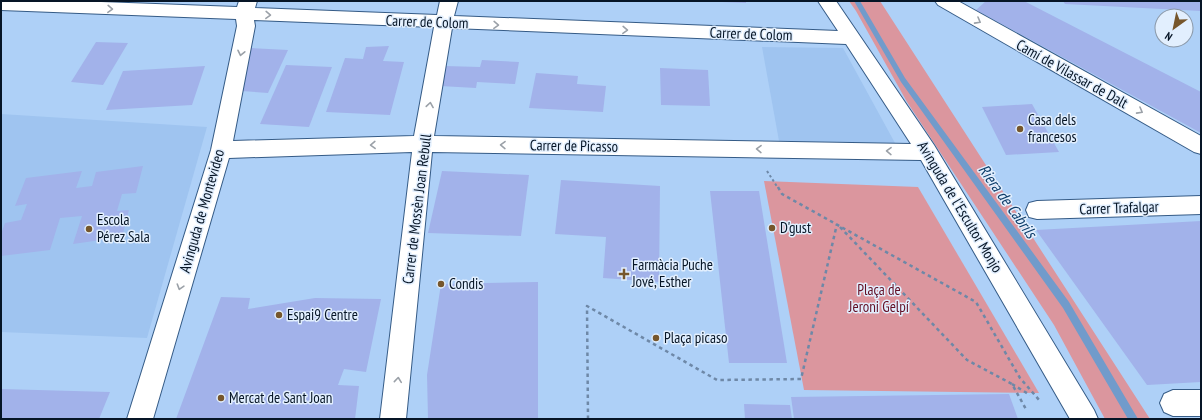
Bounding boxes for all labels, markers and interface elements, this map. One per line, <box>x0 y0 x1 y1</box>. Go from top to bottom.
one-way arrow <box>107 4 113 13</box>
north arrow <box>1154 8 1194 48</box>
one-way arrow <box>265 11 271 20</box>
street label: Carrer de Colom <box>385 11 469 32</box>
one-way arrow <box>973 16 981 23</box>
one-way arrow <box>493 20 499 29</box>
street label: Carrer de Colom <box>709 23 793 44</box>
one-way arrow <box>622 25 628 34</box>
text: N <box>1162 29 1175 44</box>
street label: Camí de Vilassar de Dalt <box>1013 35 1131 112</box>
one-way arrow <box>237 50 245 56</box>
one-way arrow <box>425 102 434 108</box>
one-way arrow <box>1136 107 1143 114</box>
place label: Casa dels francesos <box>1028 110 1076 146</box>
marker: Casa dels francesos <box>1015 124 1025 134</box>
street label: Carrer de Mossèn Joan Rebull <box>398 132 435 285</box>
street label: Carrer de Picasso <box>530 135 618 156</box>
street label: Avinguda de l'Escultor Monjo <box>914 138 1007 276</box>
one-way arrow <box>370 141 376 149</box>
one-way arrow <box>500 141 506 149</box>
one-way arrow <box>756 145 762 153</box>
street label: Avinguda de Montevideo <box>175 147 228 275</box>
one-way arrow <box>886 147 892 155</box>
water label: Riera de Cabrils <box>975 160 1042 243</box>
street label: Carrer Trafalgar <box>1079 197 1160 218</box>
place label: Escola Pérez Sala <box>97 210 150 246</box>
place label: D'gust <box>780 218 811 237</box>
marker: D'gust <box>767 223 777 233</box>
marker: Escola Pérez Sala <box>84 224 94 234</box>
place label: Farmàcia Puche Jové, Esther <box>631 255 713 291</box>
marker: Farmàcia Puche Jové, Esther <box>619 269 629 279</box>
place label: Condis <box>449 274 483 293</box>
marker: Condis <box>436 279 446 289</box>
park label: Plaça de Jeroni Gelpí <box>848 280 910 316</box>
one-way arrow <box>176 283 185 290</box>
place label: Espai9 Centre <box>287 305 358 324</box>
marker: Espai9 Centre <box>274 310 284 320</box>
place label: Plaça picaso <box>664 328 727 347</box>
marker: Plaça picaso <box>651 333 661 343</box>
one-way arrow <box>393 377 402 383</box>
place label: Mercat de Sant Joan <box>229 388 332 407</box>
marker: Mercat de Sant Joan <box>216 393 226 403</box>

